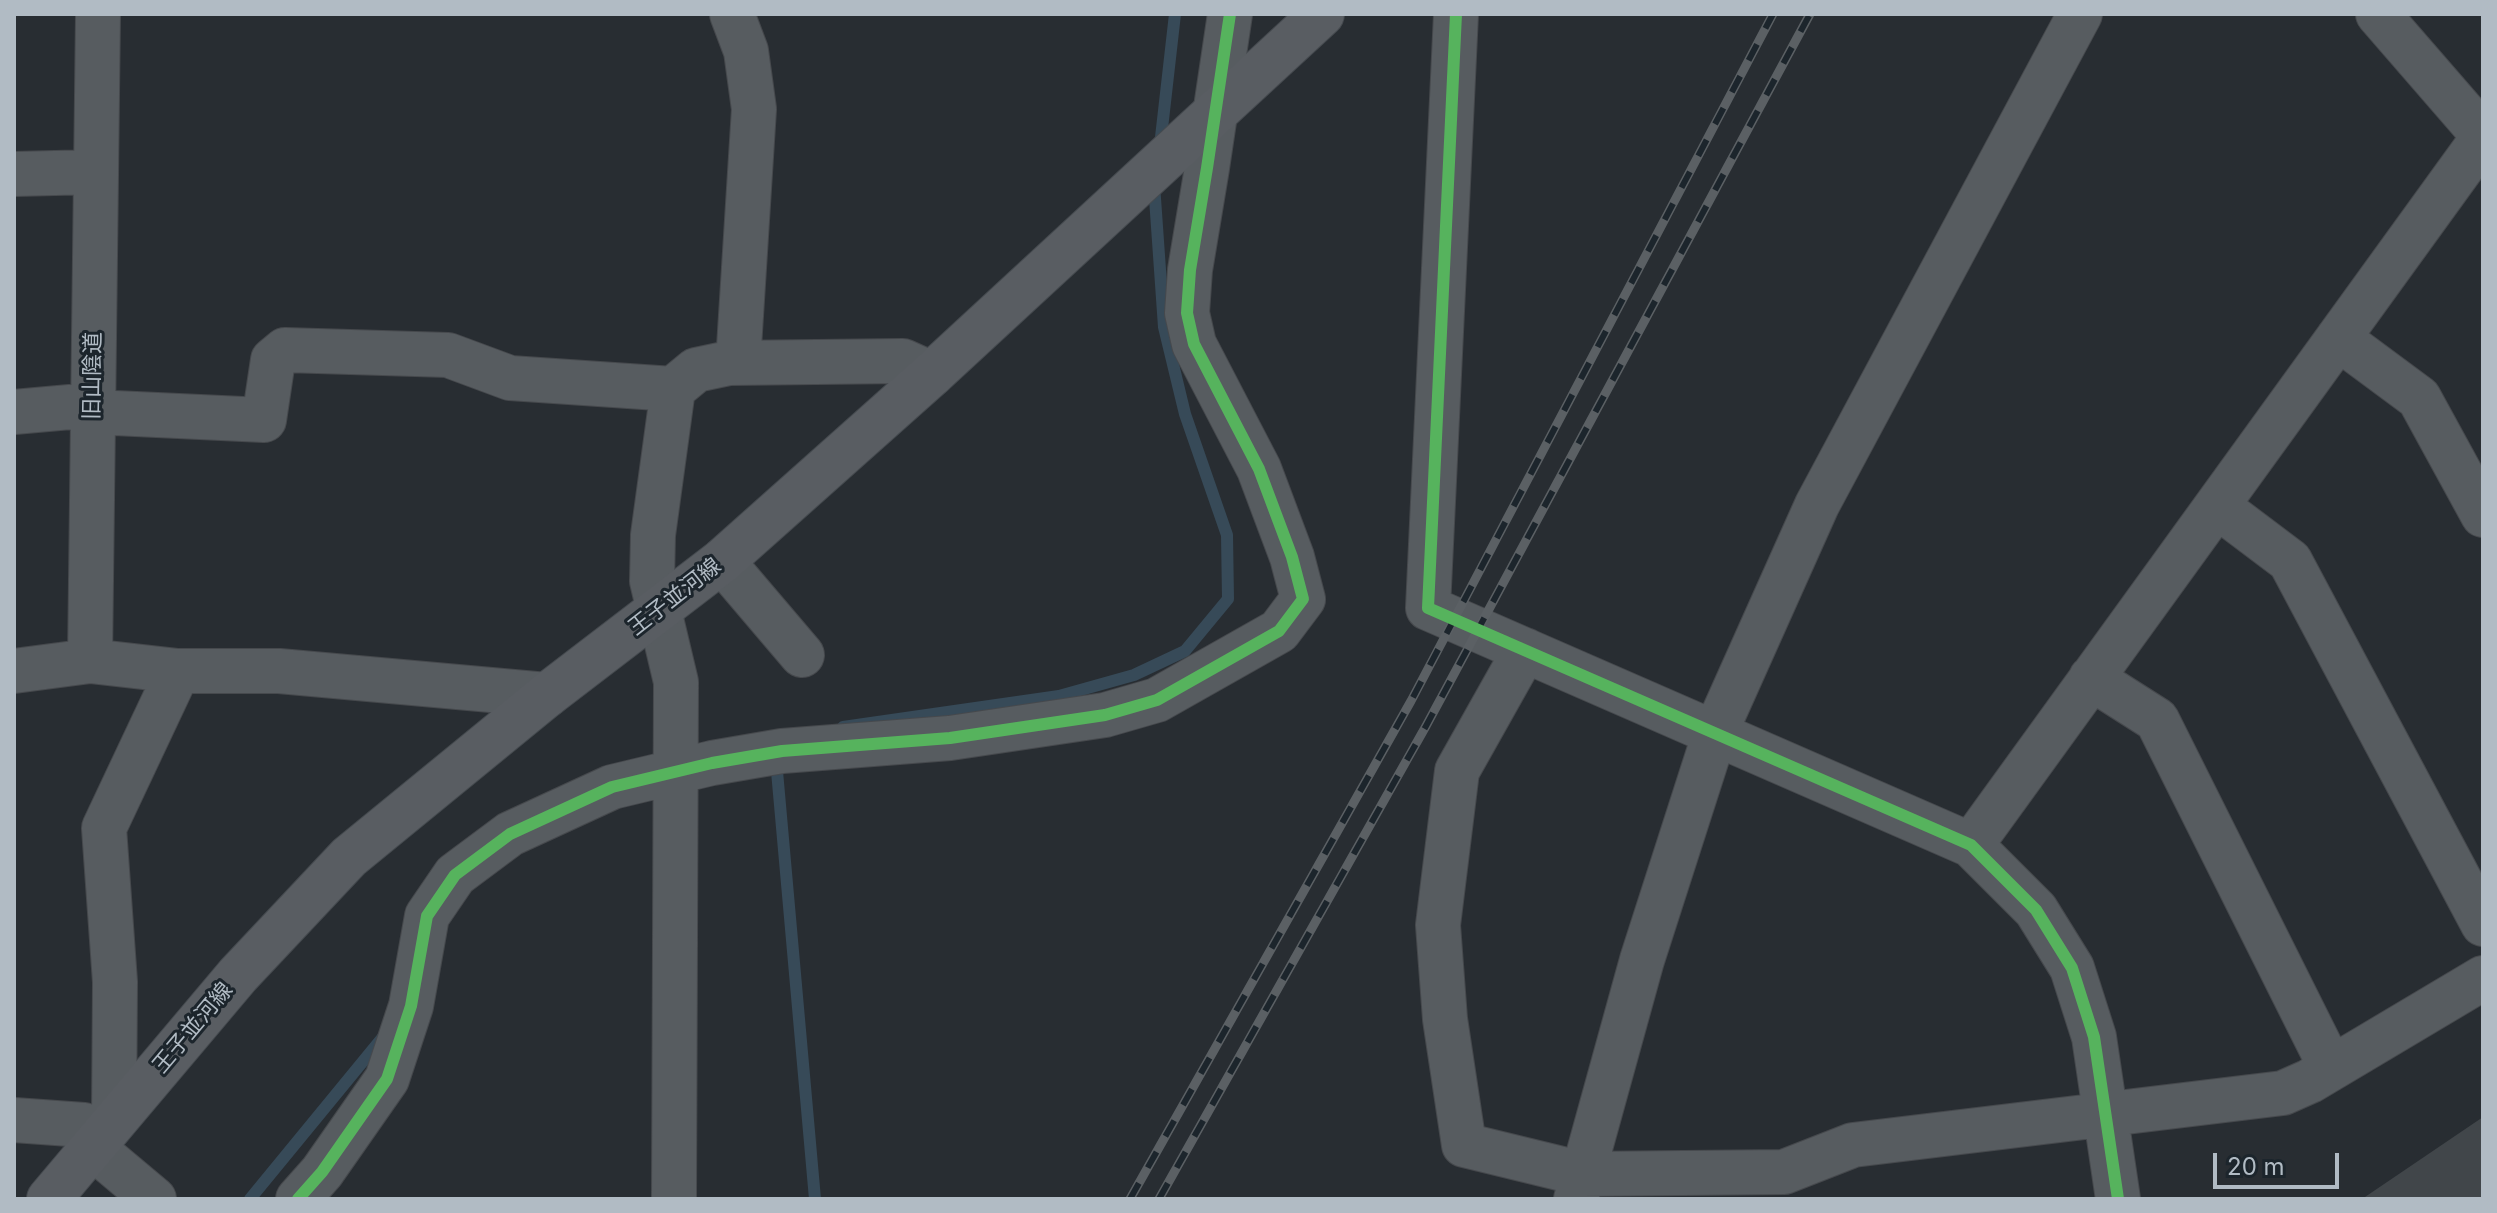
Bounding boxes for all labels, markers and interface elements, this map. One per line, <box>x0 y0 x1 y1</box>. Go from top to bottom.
street label: 旧山陰道 <box>79 332 107 420</box>
street label: 王子並河線 <box>624 553 726 641</box>
street label: 王子並河線 <box>148 977 238 1079</box>
scale bar <box>2217 1137 2343 1187</box>
text: 20 m <box>2227 1152 2285 1181</box>

